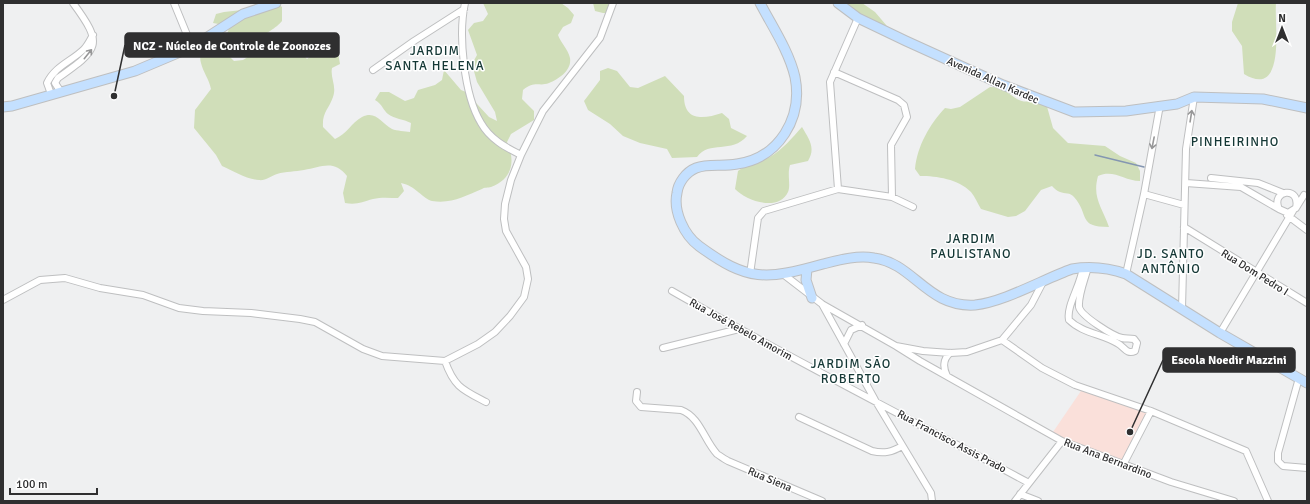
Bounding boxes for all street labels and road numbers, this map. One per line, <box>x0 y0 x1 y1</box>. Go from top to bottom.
street label: Avenida Allan Kardec <box>945 54 1041 107</box>
street label: Rua Dom Pedro I <box>1219 247 1291 298</box>
street label: Rua José Rebelo Amorim <box>687 296 795 363</box>
street label: Rua Francisco Assis Prado <box>895 407 1009 476</box>
street label: Rua Ana Bernardino <box>1062 436 1154 481</box>
street label: Rua Siena <box>746 464 794 495</box>

